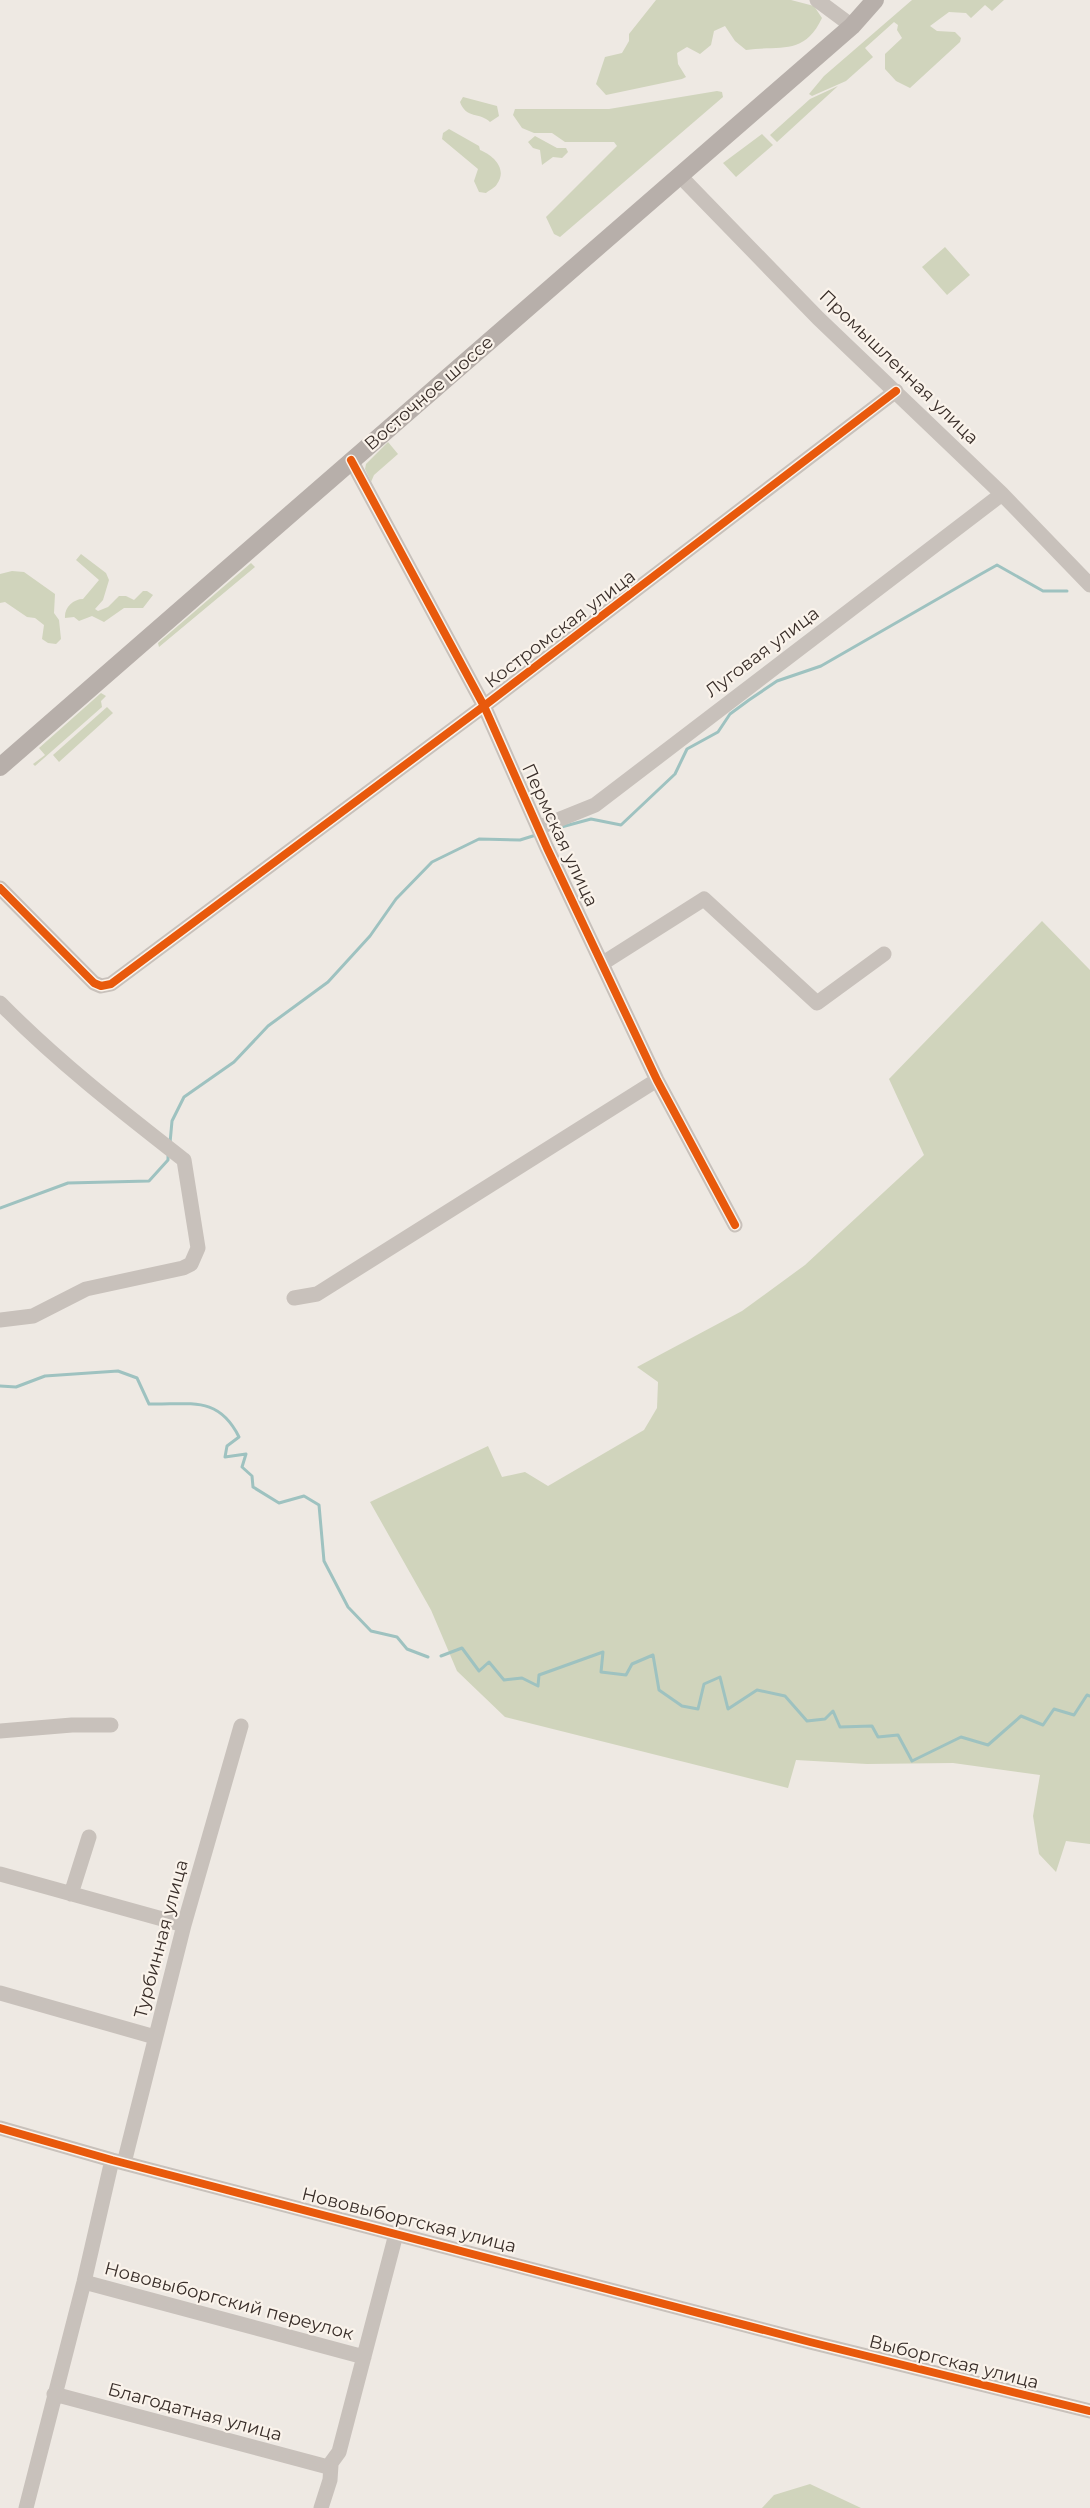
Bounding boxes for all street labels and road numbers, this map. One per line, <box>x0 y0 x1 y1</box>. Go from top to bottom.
street label: Промышленная улица <box>815 285 983 449</box>
street label: Восточное шоссе <box>360 331 498 455</box>
street label: Костромская улица <box>480 565 640 693</box>
street label: Луговая улица <box>701 602 823 702</box>
street label: Пермская улица <box>517 760 603 910</box>
street label: Турбинная улица <box>129 1857 193 2021</box>
street label: Нововыборгская улица <box>300 2183 518 2257</box>
street label: Нововыборгский переулок <box>102 2257 356 2345</box>
street label: Выборгская улица <box>867 2330 1041 2394</box>
street label: Благодатная улица <box>106 2378 284 2446</box>

